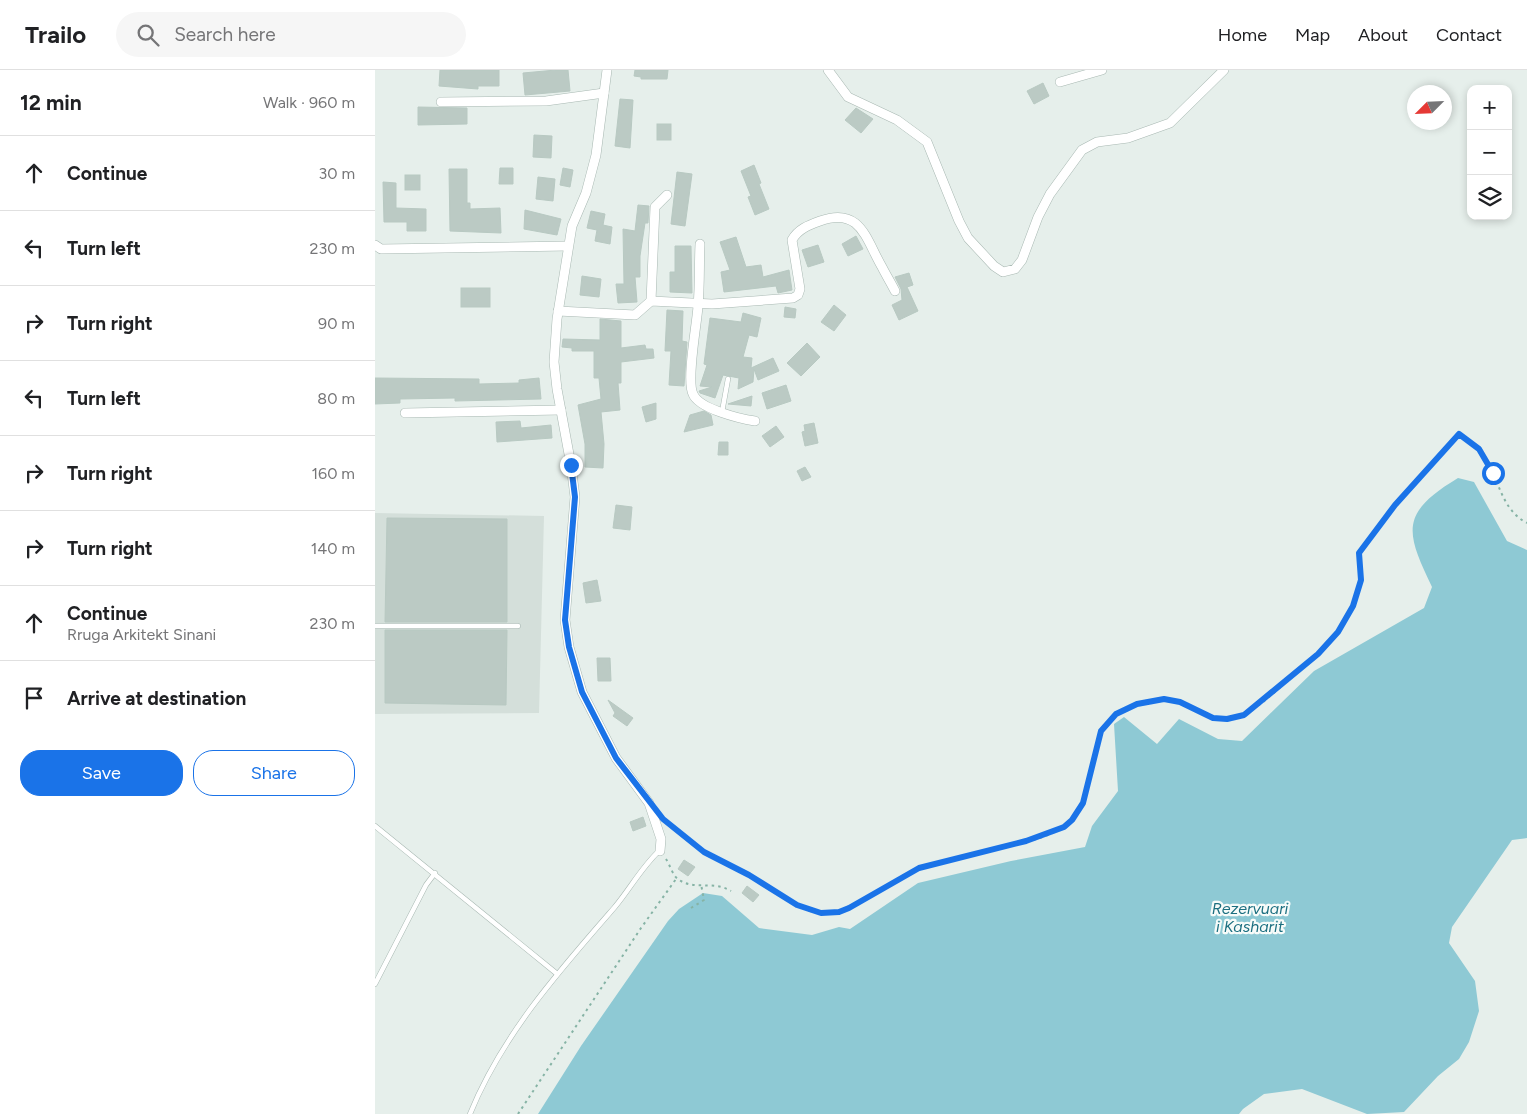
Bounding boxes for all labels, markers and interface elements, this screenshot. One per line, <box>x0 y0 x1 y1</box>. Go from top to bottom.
search box <box>116 12 466 57</box>
text: Trailo <box>25 20 86 49</box>
icon: search <box>134 21 162 49</box>
text: Search here <box>174 23 276 46</box>
text: Home <box>1218 24 1267 46</box>
text: Map <box>1295 24 1330 46</box>
text: About <box>1358 24 1408 46</box>
text: Contact <box>1436 24 1502 46</box>
north arrow <box>1407 85 1452 130</box>
map controls <box>1467 85 1512 220</box>
button: + <box>1467 85 1512 130</box>
text: 12 min <box>20 90 82 115</box>
text: Walk · 960 m <box>263 93 355 112</box>
button: − <box>1467 130 1512 175</box>
icon: ahead <box>20 159 48 187</box>
text: Continue <box>67 162 147 185</box>
text: 30 m <box>318 164 355 183</box>
button: layers <box>1467 175 1512 220</box>
icon: left <box>20 234 48 262</box>
text: Turn left <box>67 237 141 260</box>
text: 230 m <box>310 239 355 258</box>
icon: right <box>20 309 48 337</box>
text: Turn right <box>67 312 153 335</box>
text: 90 m <box>318 314 355 333</box>
icon: left <box>20 384 48 412</box>
text: Turn left <box>67 387 141 410</box>
text: 80 m <box>317 389 355 408</box>
route end <box>560 454 583 477</box>
icon: right <box>20 459 48 487</box>
text: Turn right <box>67 462 153 485</box>
route start <box>1482 462 1505 485</box>
text: 160 m <box>312 464 355 483</box>
icon: right <box>20 534 48 562</box>
text: Turn right <box>67 537 153 560</box>
text: 140 m <box>311 539 355 558</box>
text: Continue <box>67 602 147 625</box>
icon: ahead <box>20 609 48 637</box>
text: 230 m <box>310 614 355 633</box>
text: Rruga Arkitekt Sinani <box>67 625 216 644</box>
icon: arrive <box>20 684 48 712</box>
text: Arrive at destination <box>67 687 246 710</box>
button: Save <box>20 750 183 796</box>
button: Share <box>193 750 355 796</box>
water label: Rezervuari i Kasharit <box>1212 899 1289 936</box>

